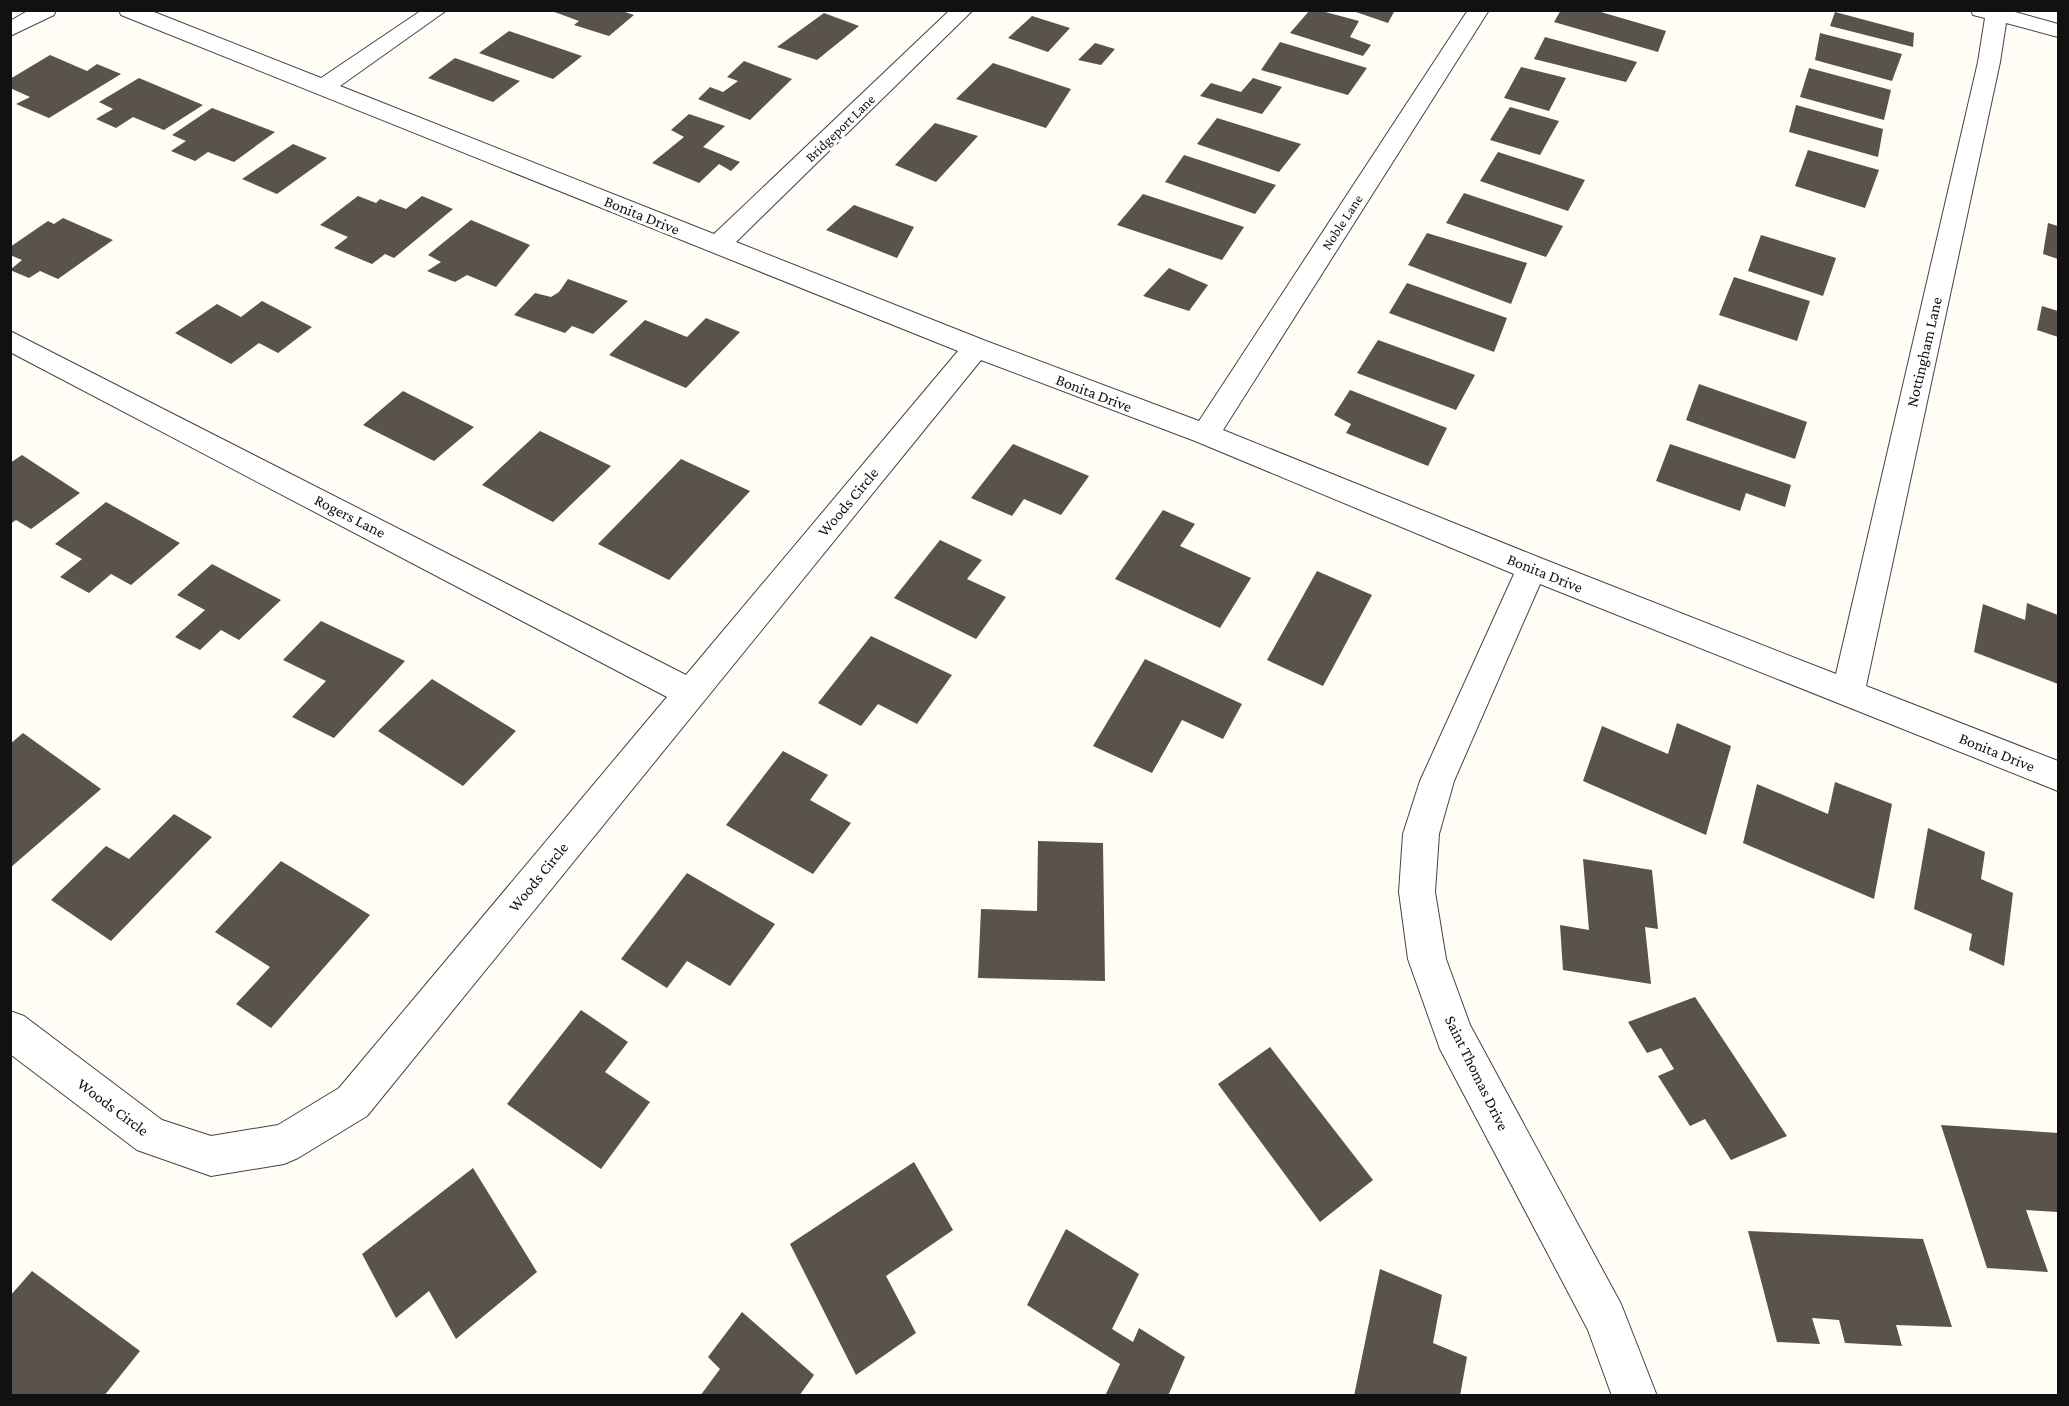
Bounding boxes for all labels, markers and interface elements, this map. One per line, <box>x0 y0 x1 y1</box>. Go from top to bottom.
street label: Bridgeport Lane <box>802 91 878 165</box>
street label: Noble Lane <box>1318 191 1366 253</box>
street label: Bonita Drive <box>602 192 682 238</box>
street label: Nottingham Lane <box>1903 295 1946 409</box>
street label: Bonita Drive <box>1054 371 1134 415</box>
street label: Woods Circle <box>814 464 882 540</box>
street label: Rogers Lane <box>311 491 388 542</box>
street label: Bonita Drive <box>1505 550 1585 596</box>
street label: Bonita Drive <box>1957 729 2037 775</box>
street label: Woods Circle <box>505 839 571 915</box>
street label: Saint Thomas Drive <box>1442 1013 1512 1133</box>
street label: Woods Circle <box>74 1075 152 1139</box>

